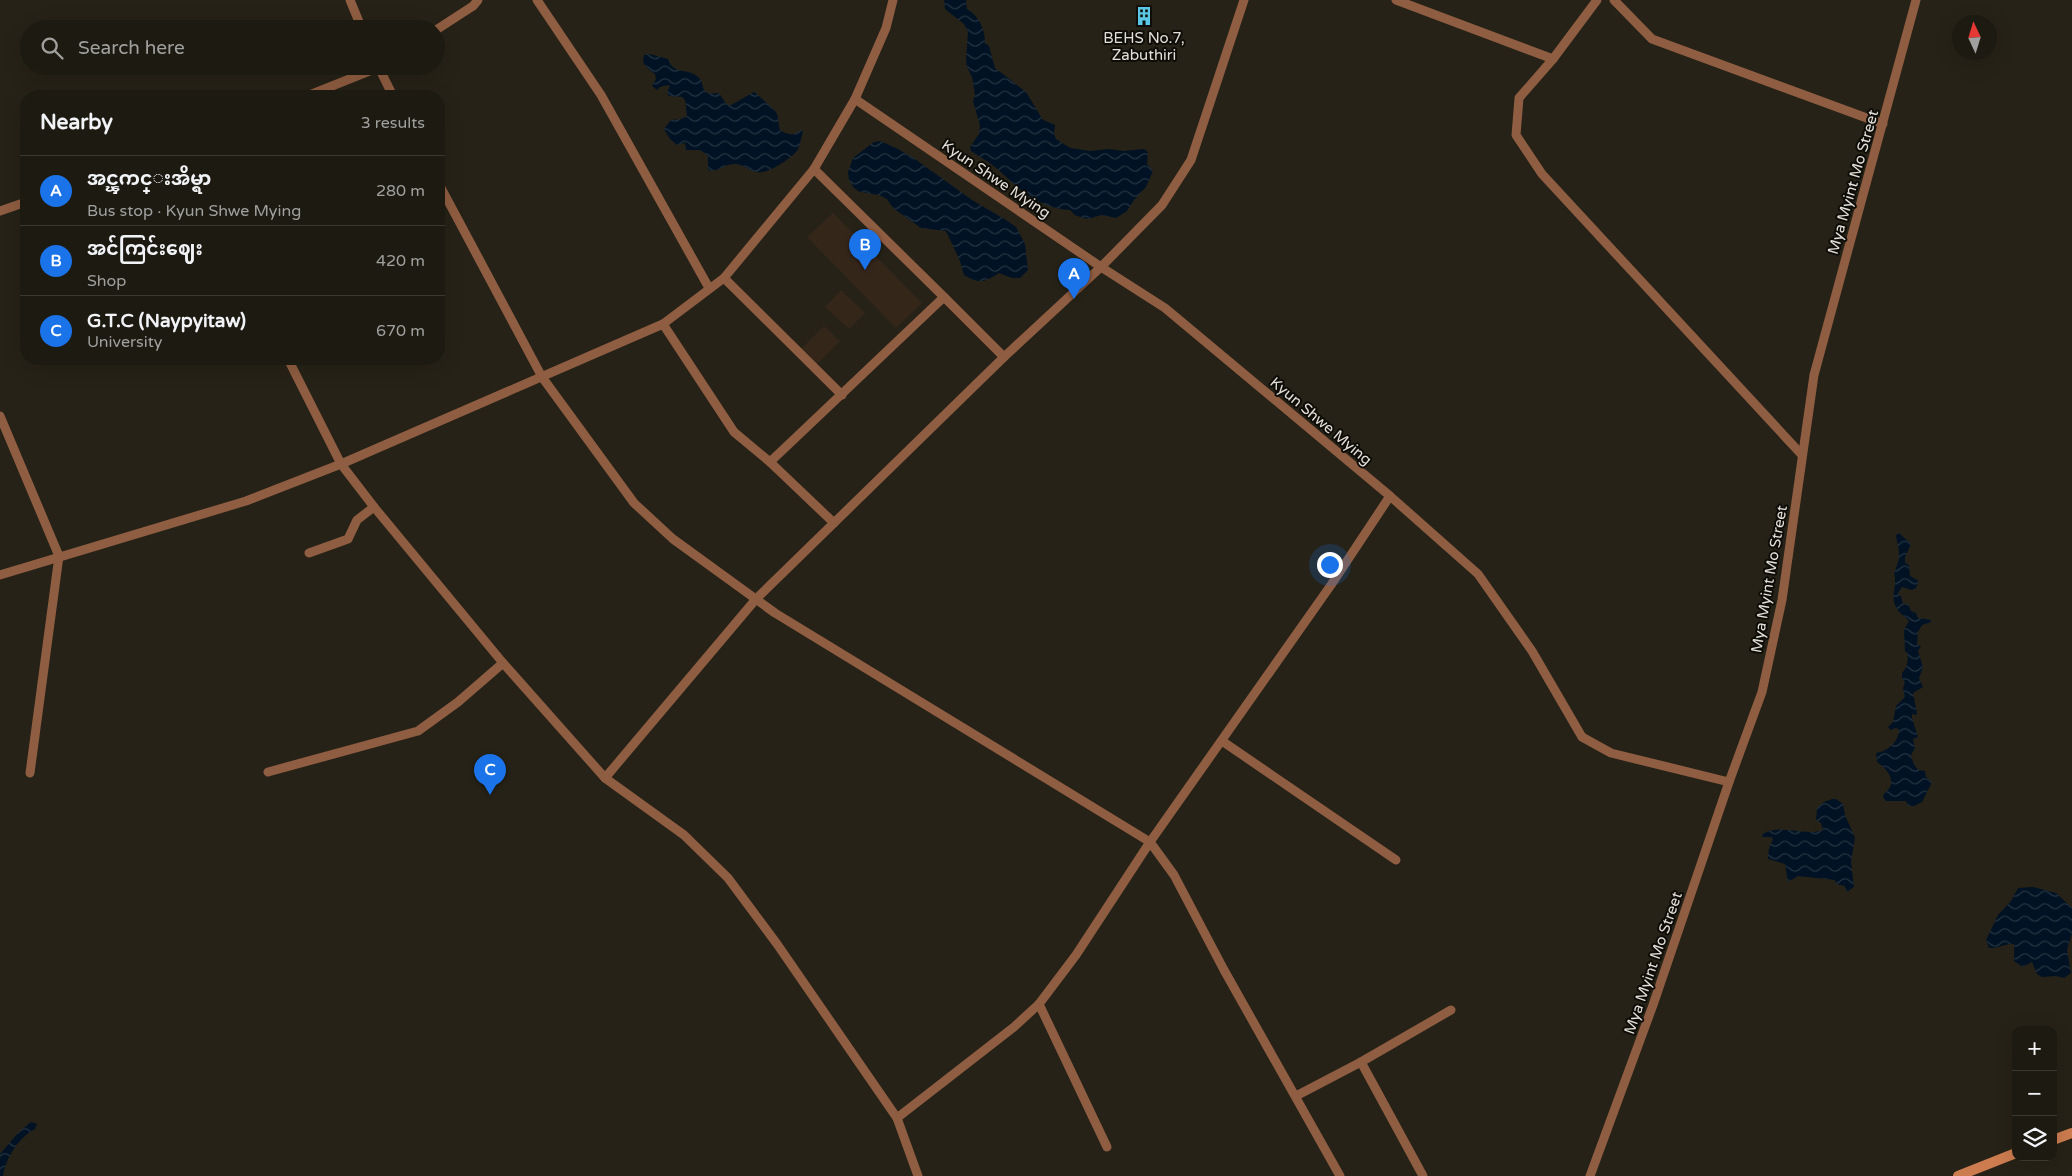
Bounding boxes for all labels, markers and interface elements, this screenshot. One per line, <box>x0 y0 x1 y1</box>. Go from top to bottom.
building icon: BEHS No.7, Zabuthiri <box>1133 5 1155 27</box>
north arrow <box>1952 15 1997 60</box>
search box <box>20 20 445 75</box>
place label: BEHS No.7, Zabuthiri <box>1103 29 1185 64</box>
icon: search <box>38 34 66 62</box>
text: Search here <box>78 37 185 59</box>
street label: Mya Myint Mo Street <box>1824 107 1882 256</box>
text: Nearby <box>40 110 113 135</box>
text: 3 results <box>361 113 425 133</box>
street label: Kyun Shwe Mying <box>938 136 1054 222</box>
text: အင္ၾကင္းအိမ္ရာ <box>87 168 211 190</box>
text: A <box>50 181 62 201</box>
text: 280 m <box>376 181 425 201</box>
text: Bus stop · Kyun Shwe Mying <box>87 201 301 221</box>
pin: B <box>849 229 881 270</box>
text: အင်ကြင်းဈေး <box>87 238 203 260</box>
text: B <box>50 251 62 271</box>
text: 420 m <box>376 251 425 271</box>
pin: A <box>1058 258 1090 299</box>
text: Shop <box>87 271 126 291</box>
text: G.T.C (Naypyitaw) <box>87 310 246 332</box>
text: C <box>50 321 62 341</box>
text: 670 m <box>376 321 425 341</box>
text: University <box>87 332 162 352</box>
street label: Kyun Shwe Mying <box>1266 373 1376 469</box>
street label: Mya Myint Mo Street <box>1747 504 1791 654</box>
your location <box>1317 552 1343 578</box>
pin: C <box>474 754 506 795</box>
street label: Mya Myint Mo Street <box>1620 889 1686 1037</box>
map controls <box>2012 1026 2057 1161</box>
button: + <box>2012 1026 2057 1071</box>
button: − <box>2012 1071 2057 1116</box>
button: layers <box>2012 1116 2057 1161</box>

